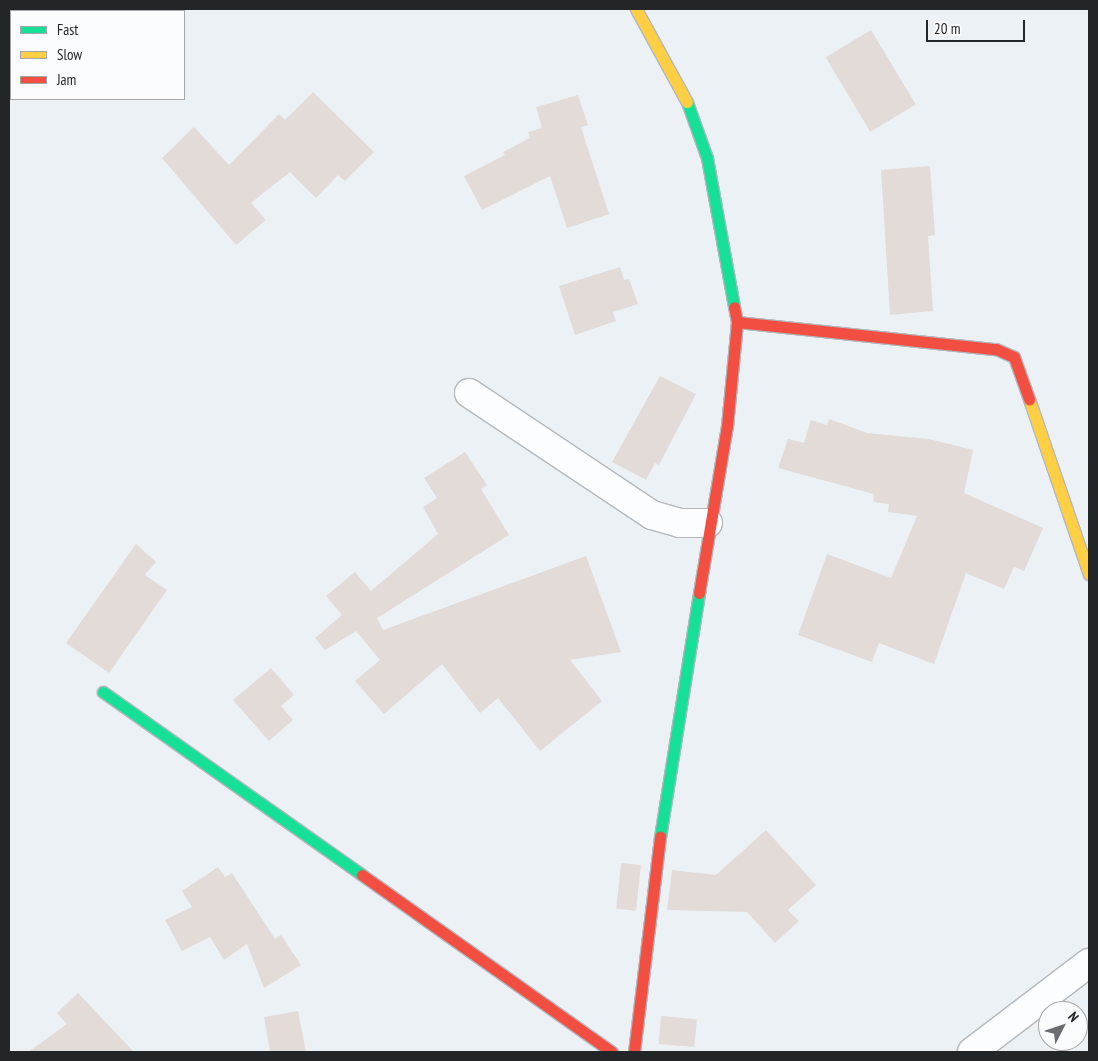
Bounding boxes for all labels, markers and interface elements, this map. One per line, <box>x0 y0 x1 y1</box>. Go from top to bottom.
legend <box>10 10 185 100</box>
scale bar <box>928 10 1027 42</box>
text: 20 m <box>934 19 960 38</box>
text: Fast <box>57 20 78 39</box>
text: Slow <box>57 45 82 64</box>
text: Jam <box>57 70 76 89</box>
north arrow <box>1038 1001 1088 1051</box>
text: N <box>1064 1008 1083 1026</box>

